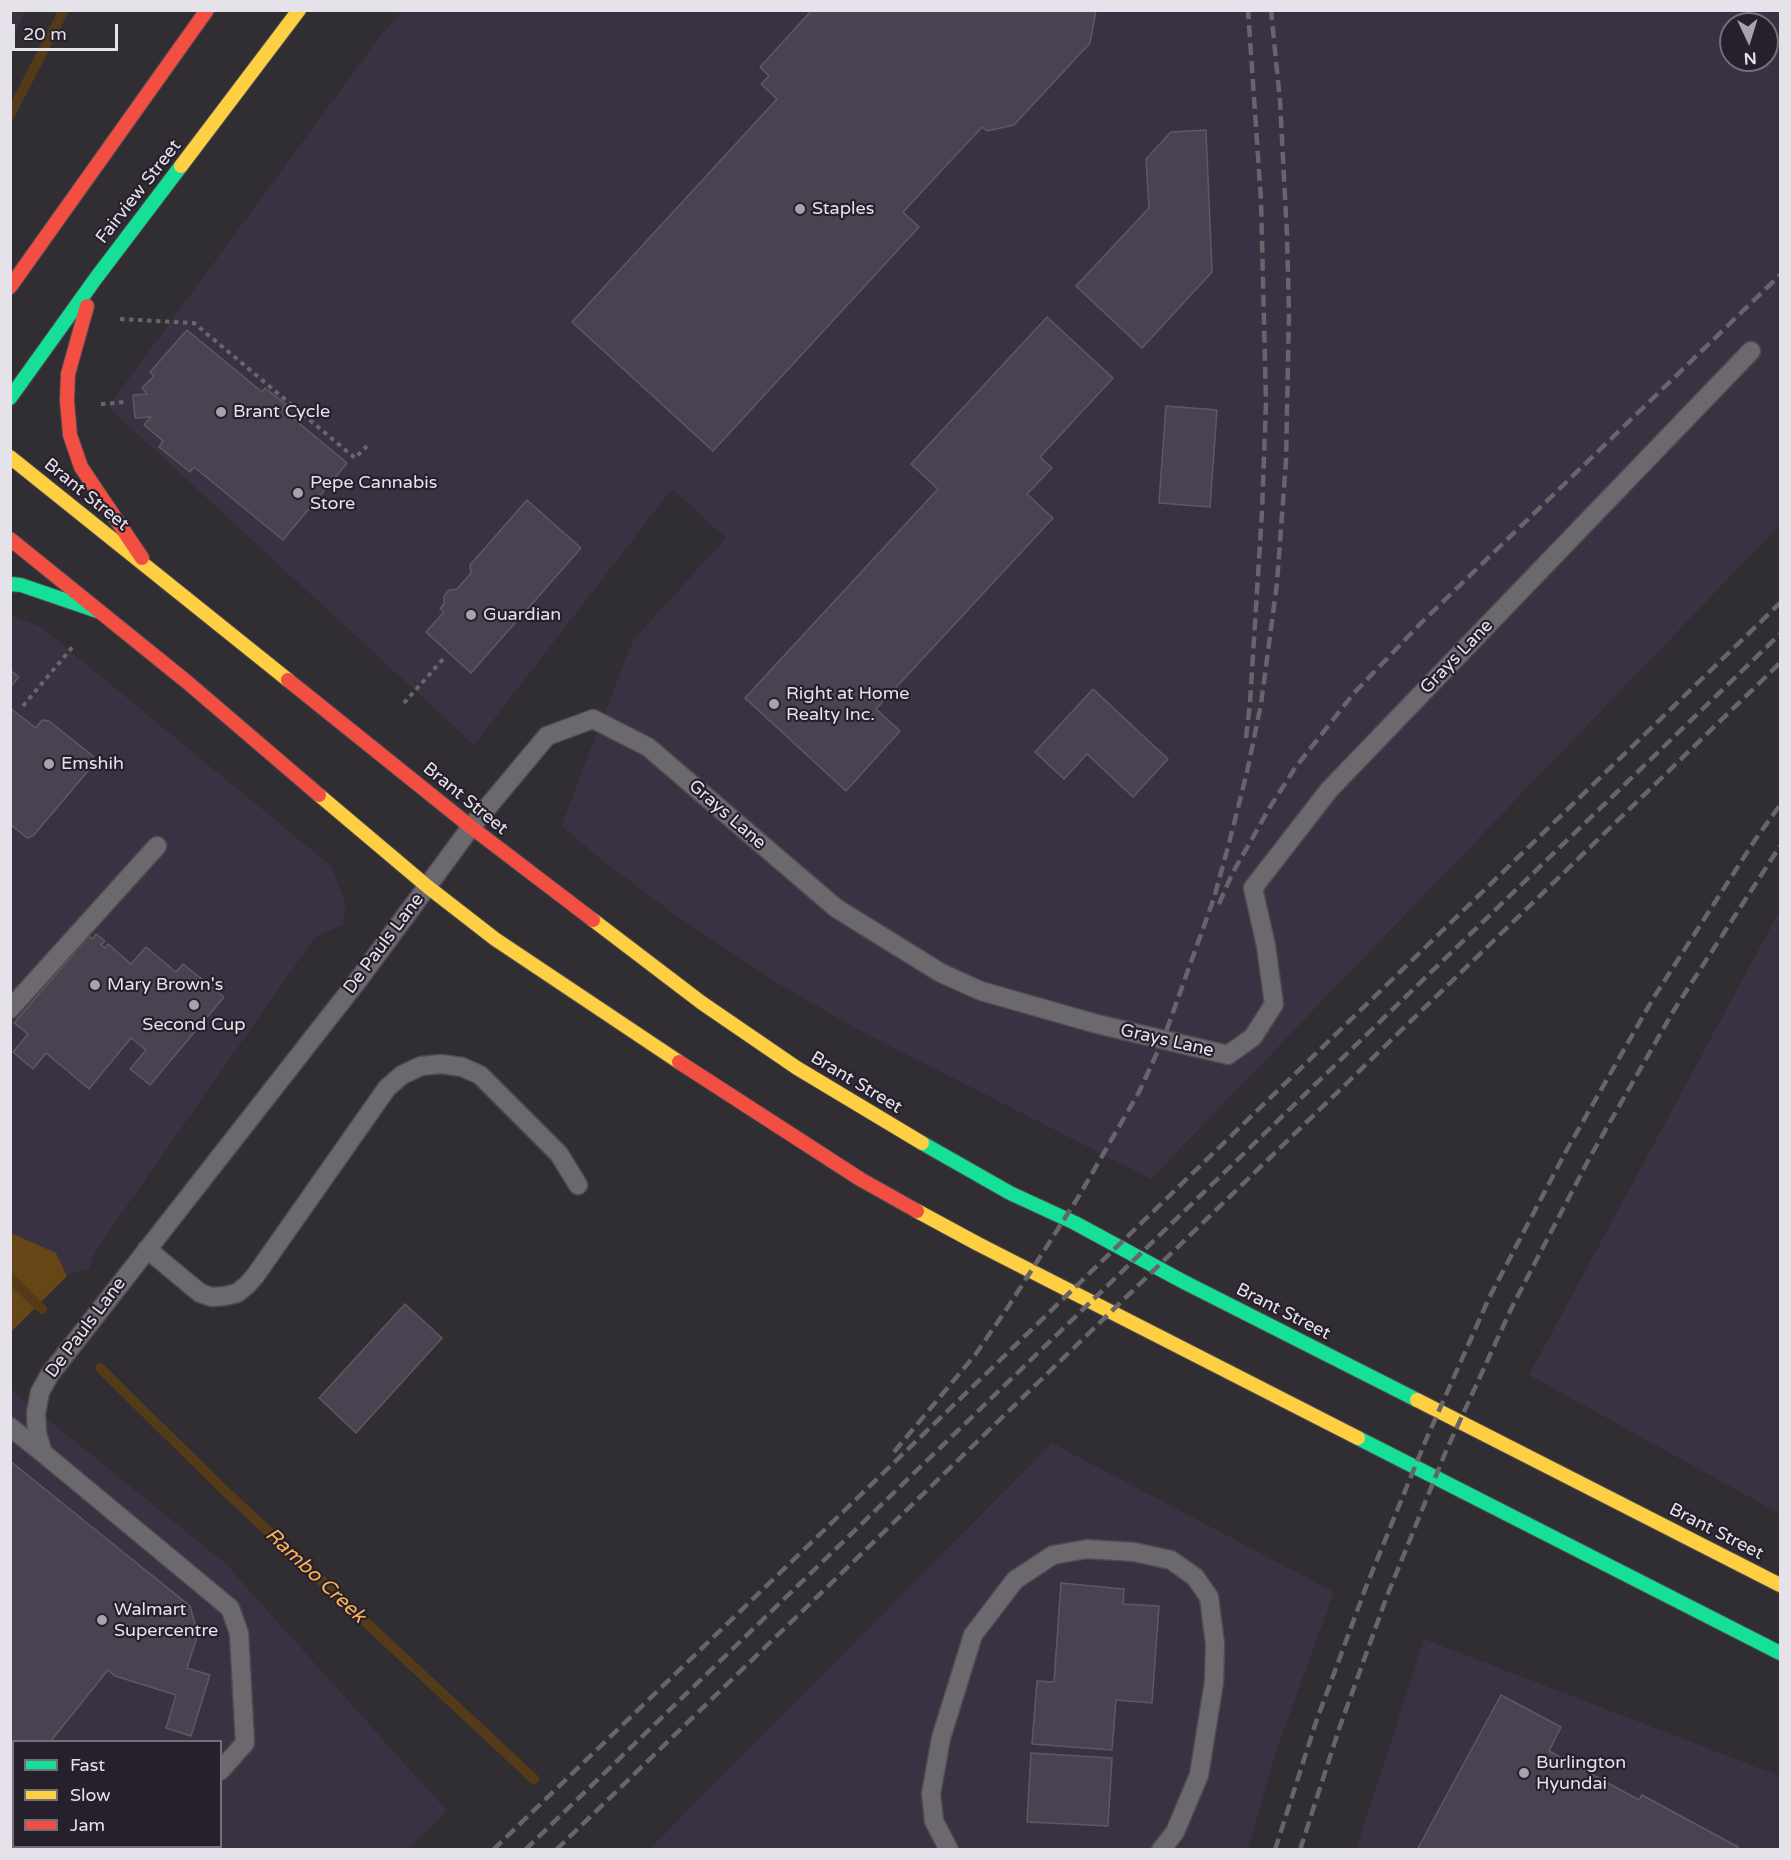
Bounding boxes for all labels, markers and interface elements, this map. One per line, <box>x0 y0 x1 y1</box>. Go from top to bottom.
scale bar <box>15 12 122 50</box>
north arrow <box>1719 12 1779 72</box>
text: 20 m <box>23 23 67 45</box>
text: N <box>1743 48 1757 68</box>
street label: Fairview Street <box>92 136 186 248</box>
place label: Staples <box>812 198 874 220</box>
marker: Staples <box>793 202 807 216</box>
place label: Brant Cycle <box>233 401 330 423</box>
marker: Brant Cycle <box>214 405 228 419</box>
street label: Brant Street <box>39 454 133 536</box>
place label: Pepe Cannabis Store <box>310 472 437 514</box>
marker: Pepe Cannabis Store <box>291 486 305 500</box>
place label: Guardian <box>483 604 561 626</box>
marker: Guardian <box>464 608 478 622</box>
street label: Grays Lane <box>1416 615 1498 699</box>
place label: Right at Home Realty Inc. <box>786 683 909 726</box>
marker: Right at Home Realty Inc. <box>767 697 781 711</box>
place label: Emshih <box>61 753 124 775</box>
marker: Emshih <box>42 757 56 771</box>
street label: Brant Street <box>418 758 512 840</box>
street label: Grays Lane <box>684 776 770 854</box>
street label: De Pauls Lane <box>339 890 429 998</box>
place label: Mary Brown's <box>107 974 223 996</box>
marker: Mary Brown's <box>88 978 102 992</box>
marker: Second Cup <box>187 998 201 1012</box>
place label: Second Cup <box>142 1014 246 1036</box>
street label: Grays Lane <box>1118 1020 1216 1062</box>
street label: Brant Street <box>806 1047 906 1119</box>
street label: De Pauls Lane <box>41 1274 131 1382</box>
street label: Brant Street <box>1232 1279 1334 1345</box>
street label: Brant Street <box>1665 1499 1767 1565</box>
water label: Rambo Creek <box>260 1523 370 1629</box>
place label: Walmart Supercentre <box>114 1599 218 1642</box>
marker: Walmart Supercentre <box>95 1613 109 1627</box>
legend <box>12 1740 222 1848</box>
place label: Burlington Hyundai <box>1536 1752 1626 1794</box>
text: Fast <box>70 1754 105 1776</box>
marker: Burlington Hyundai <box>1517 1766 1531 1780</box>
text: Slow <box>70 1784 111 1806</box>
text: Jam <box>70 1814 105 1836</box>

